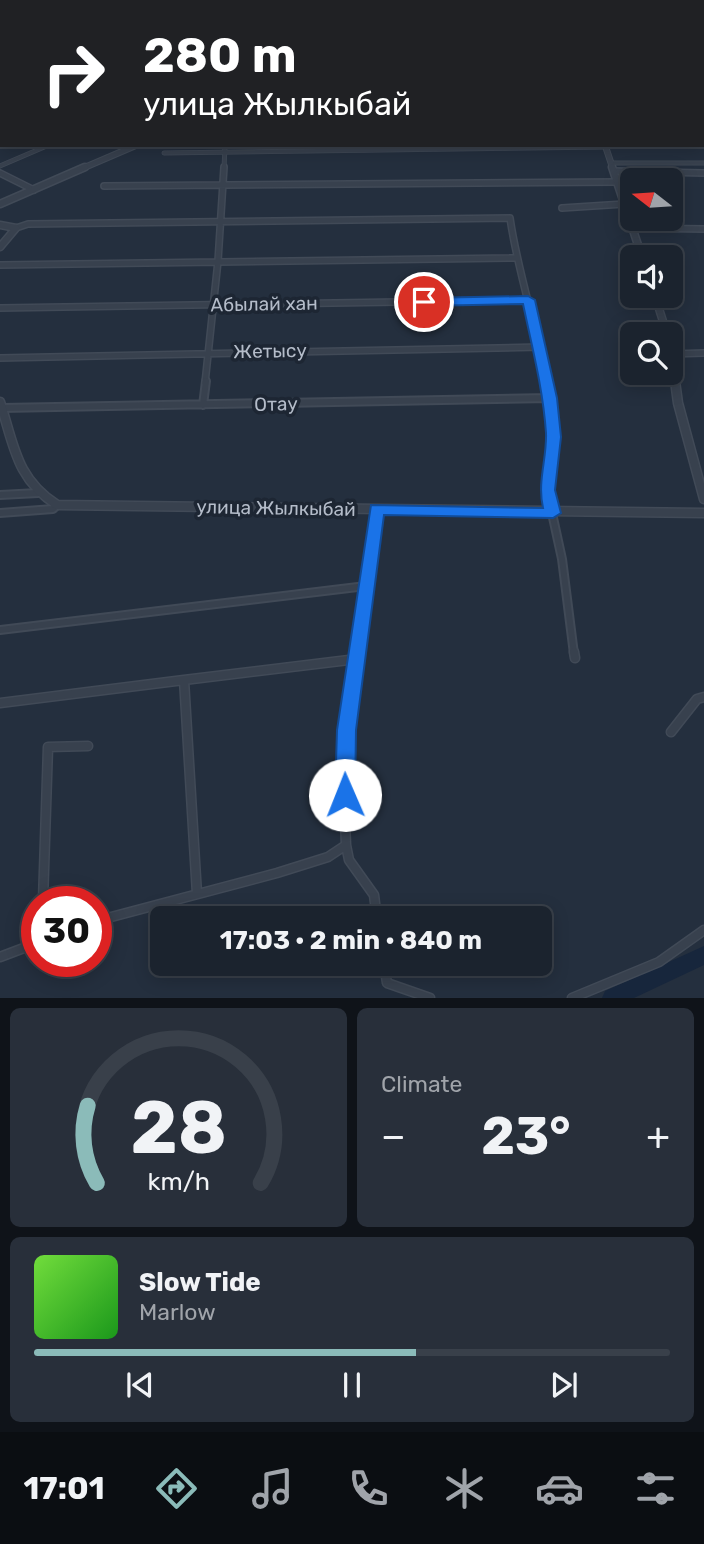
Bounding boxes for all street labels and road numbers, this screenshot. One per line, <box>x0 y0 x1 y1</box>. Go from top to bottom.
street label: Абылай хан <box>210 292 318 316</box>
street label: Жетысу <box>233 339 307 363</box>
street label: Отау <box>254 392 298 416</box>
street label: улица Жылкыбай <box>196 495 356 521</box>

